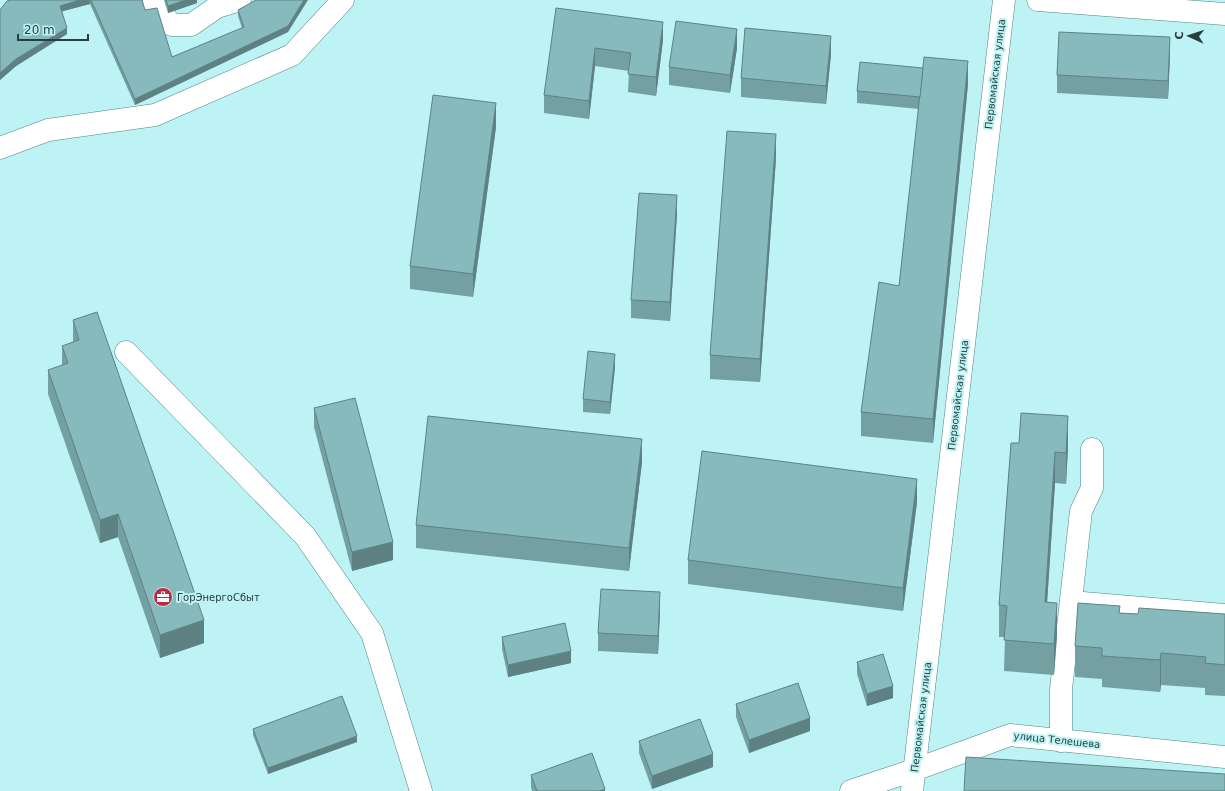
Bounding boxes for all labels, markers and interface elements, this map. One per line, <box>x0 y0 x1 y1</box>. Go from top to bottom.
scale bar <box>18 16 88 42</box>
north arrow <box>1169 16 1209 56</box>
street label: Первомайская улица <box>983 18 1007 130</box>
text: 20 m <box>24 23 55 37</box>
text: С <box>1173 31 1186 40</box>
street label: Первомайская улица <box>946 339 970 451</box>
office icon: ГорЭнергоСбыт <box>152 586 174 608</box>
place label: ГорЭнергоСбыт <box>177 592 260 603</box>
street label: Первомайская улица <box>909 661 933 773</box>
street label: улица Телешева <box>1013 730 1101 750</box>

